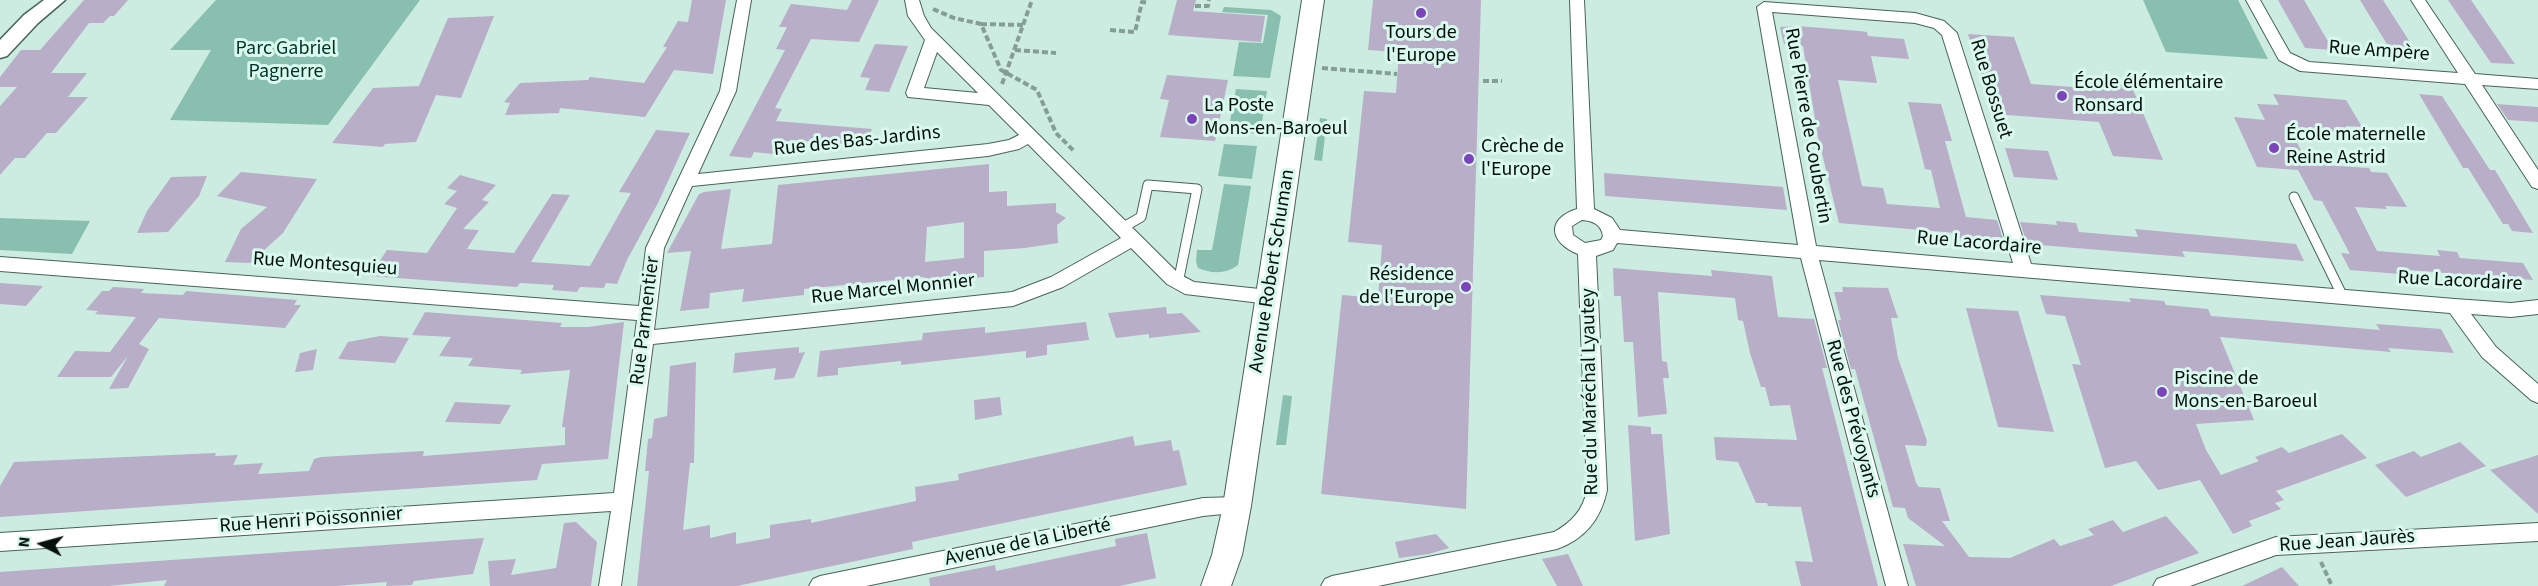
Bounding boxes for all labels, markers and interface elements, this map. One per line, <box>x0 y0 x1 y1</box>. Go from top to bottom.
marker: Tours de l'Europe <box>1414 6 1428 20</box>
place label: Tours de l'Europe <box>1385 22 1457 69</box>
street label: Rue Pierre de Coubertin <box>1778 26 1836 226</box>
street label: Rue Bossuet <box>1963 36 2017 142</box>
street label: Rue Ampère <box>2328 36 2430 68</box>
park label: Parc Gabriel Pagnerre <box>236 38 336 85</box>
place label: École élémentaire Ronsard <box>2074 72 2223 119</box>
marker: École élémentaire Ronsard <box>2055 89 2069 103</box>
place label: La Poste Mons-en-Baroeul <box>1204 95 1348 142</box>
marker: La Poste Mons-en-Baroeul <box>1185 112 1199 126</box>
street label: Rue des Bas-Jardins <box>772 121 942 163</box>
place label: École maternelle Reine Astrid <box>2286 124 2426 171</box>
place label: Crèche de l'Europe <box>1481 136 1564 183</box>
marker: École maternelle Reine Astrid <box>2267 141 2281 155</box>
marker: Crèche de l'Europe <box>1462 152 1476 166</box>
street label: Avenue Robert Schuman <box>1245 168 1301 374</box>
street label: Rue Lacordaire <box>1916 227 2042 261</box>
street label: Rue Montesquieu <box>252 248 398 282</box>
street label: Rue Parmentier <box>626 255 666 387</box>
place label: Résidence de l'Europe <box>1359 264 1454 311</box>
street label: Rue Lacordaire <box>2397 267 2523 297</box>
street label: Rue Marcel Monnier <box>810 269 976 311</box>
marker: Résidence de l'Europe <box>1459 280 1473 294</box>
street label: Rue du Maréchal Lyautey <box>1577 288 1605 496</box>
street label: Rue des Prévoyants <box>1819 337 1885 501</box>
place label: Piscine de Mons-en-Baroeul <box>2174 368 2318 415</box>
marker: Piscine de Mons-en-Baroeul <box>2155 385 2169 399</box>
street label: Rue Henri Poissonnier <box>218 503 404 539</box>
north arrow <box>12 514 72 574</box>
street label: Avenue de la Liberté <box>943 514 1113 572</box>
street label: Rue Jean Jaurès <box>2278 525 2416 559</box>
text: N <box>13 536 36 549</box>

